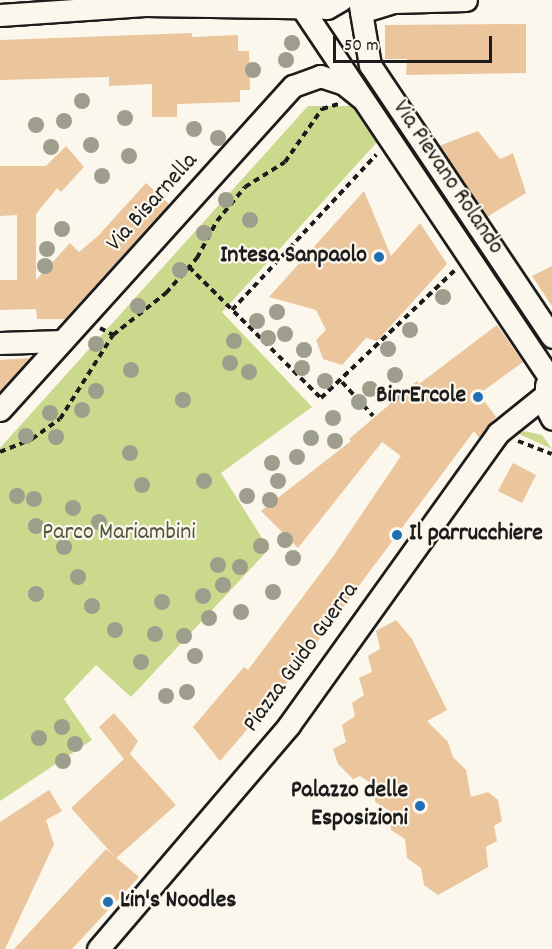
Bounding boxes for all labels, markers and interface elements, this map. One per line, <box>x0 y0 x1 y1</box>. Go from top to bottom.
scale bar <box>336 24 495 62</box>
text: 50 m <box>344 34 379 59</box>
street label: Via Pievano Rolando <box>385 96 509 260</box>
street label: Via Bisarnella <box>101 148 205 258</box>
place label: Intesa Sanpaolo <box>220 243 367 271</box>
marker: Intesa Sanpaolo <box>372 250 386 264</box>
place label: BirrErcole <box>376 383 466 411</box>
marker: BirrErcole <box>471 390 485 404</box>
park label: Parco Mariambini <box>42 520 196 548</box>
place label: Il parrucchiere <box>409 521 543 549</box>
marker: Il parrucchiere <box>390 528 404 542</box>
street label: Piazza Guido Guerra <box>238 578 366 738</box>
place label: Palazzo delle Esposizioni <box>291 778 408 834</box>
marker: Palazzo delle Esposizioni <box>413 799 427 813</box>
place label: Lin's Noodles <box>120 888 236 916</box>
marker: Lin's Noodles <box>101 895 115 909</box>

